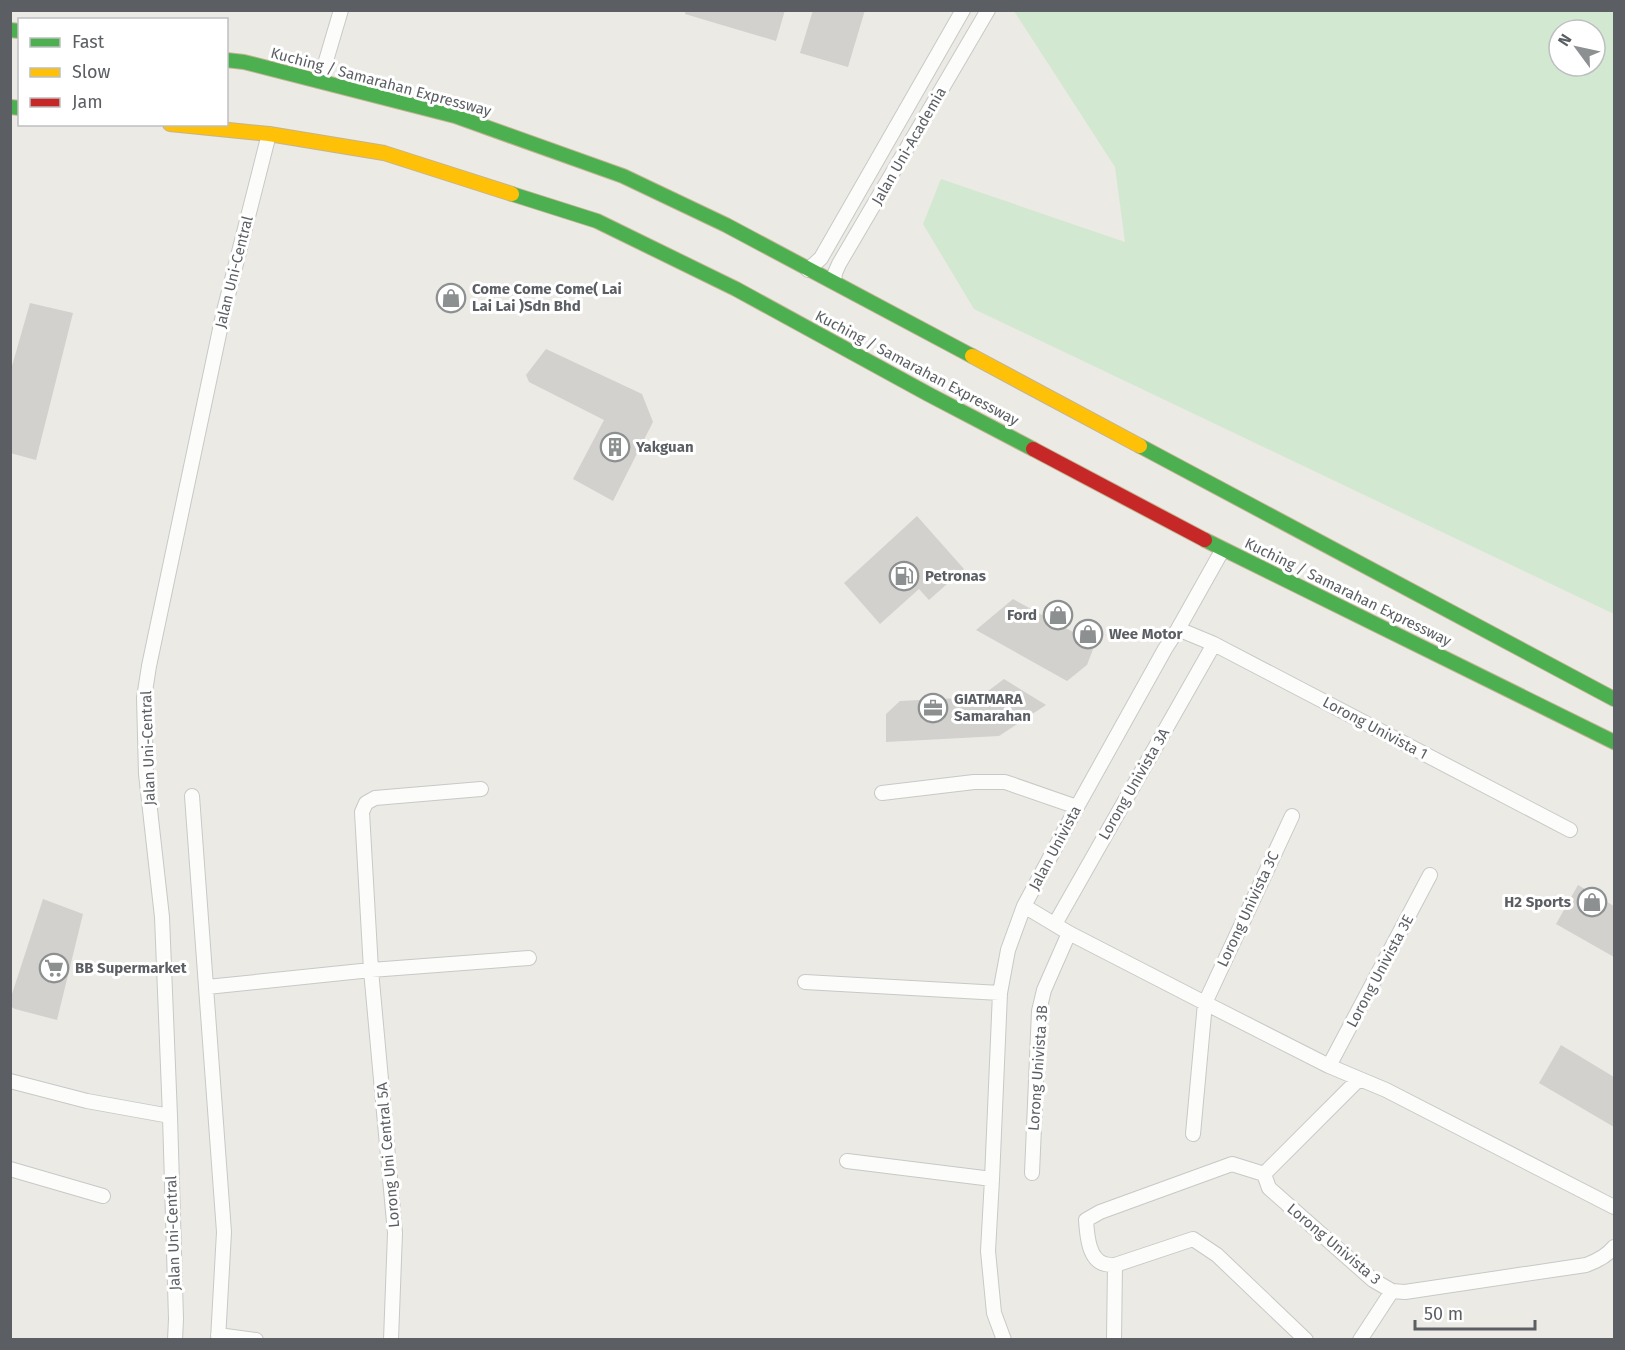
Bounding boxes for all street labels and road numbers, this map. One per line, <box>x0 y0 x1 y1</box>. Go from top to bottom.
street label: Kuching / Samarahan Expressway <box>269 44 494 120</box>
street label: Jalan Uni-Academia <box>868 84 950 208</box>
street label: Jalan Uni-Central <box>211 213 257 330</box>
street label: Kuching / Samarahan Expressway <box>812 307 1022 430</box>
street label: Kuching / Samarahan Expressway <box>1242 534 1455 650</box>
street label: Jalan Uni-Central <box>137 690 159 806</box>
street label: Lorong Univista 1 <box>1320 693 1430 763</box>
street label: Lorong Univista 3A <box>1095 725 1173 843</box>
street label: Jalan Univista <box>1025 803 1085 893</box>
street label: Lorong Univista 3C <box>1213 848 1283 970</box>
street label: Lorong Univista 3E <box>1343 912 1417 1030</box>
street label: Lorong Univista 3B <box>1025 1004 1051 1132</box>
street label: Lorong Uni Central 5A <box>373 1081 403 1228</box>
street label: Jalan Uni-Central <box>162 1175 184 1291</box>
street label: Lorong Univista 3 <box>1283 1199 1385 1289</box>

